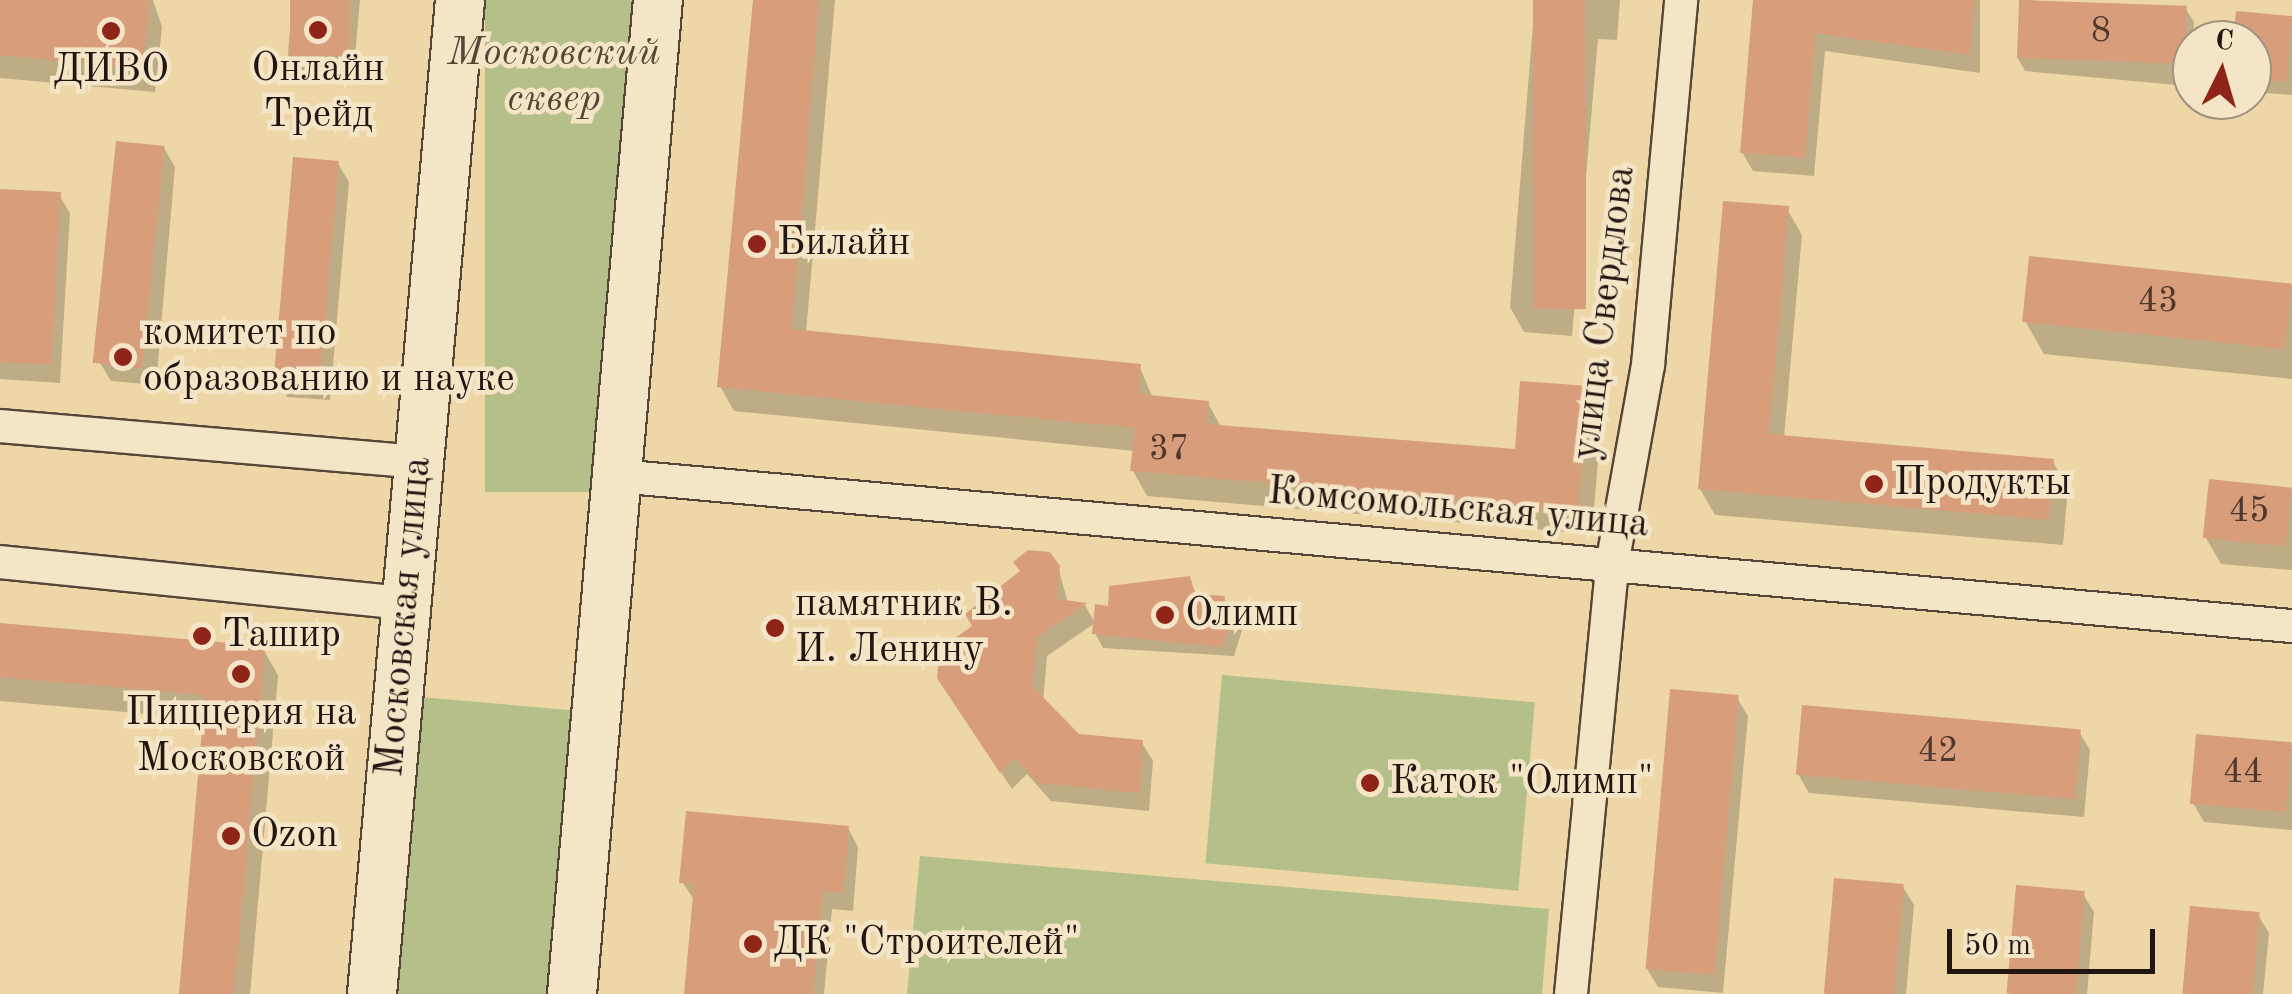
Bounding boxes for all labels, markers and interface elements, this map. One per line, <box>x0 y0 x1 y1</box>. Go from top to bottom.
house number: 8 <box>2091 11 2111 53</box>
marker: Онлайн Трейд <box>307 19 329 41</box>
marker: ДИВО <box>100 20 122 42</box>
north arrow <box>2172 20 2272 120</box>
text: С <box>2214 27 2235 57</box>
park label: Московский сквер <box>447 30 661 124</box>
place label: Онлайн Трейд <box>251 46 385 140</box>
place label: ДИВО <box>53 47 169 95</box>
street label: улица Свердлова <box>1563 163 1647 463</box>
place label: Билайн <box>777 220 910 268</box>
marker: Билайн <box>746 233 768 255</box>
house number: 43 <box>2138 281 2178 323</box>
place label: комитет по образованию и науке <box>143 310 515 404</box>
marker: комитет по образованию и науке <box>112 346 134 368</box>
house number: 37 <box>1149 429 1189 471</box>
street label: Московская улица <box>367 455 443 779</box>
place label: Продукты <box>1894 460 2071 508</box>
street label: Комсомольская улица <box>1265 468 1651 550</box>
marker: Продукты <box>1863 473 1885 495</box>
house number: 45 <box>2229 491 2269 533</box>
place label: памятник В. И. Ленину <box>795 581 1013 675</box>
place label: Олимп <box>1185 591 1298 639</box>
marker: Олимп <box>1154 604 1176 626</box>
place label: Ташир <box>222 612 341 660</box>
marker: памятник В. И. Ленину <box>764 617 786 639</box>
marker: Ташир <box>191 625 213 647</box>
marker: Пиццерия на Московской <box>230 663 252 685</box>
place label: Пиццерия на Московской <box>125 690 357 784</box>
house number: 42 <box>1918 731 1958 773</box>
house number: 44 <box>2223 752 2263 794</box>
place label: Каток "Олимп" <box>1390 759 1654 807</box>
marker: Каток "Олимп" <box>1359 772 1381 794</box>
place label: Ozon <box>251 812 338 860</box>
marker: Ozon <box>220 825 242 847</box>
scale bar <box>1952 909 2160 971</box>
place label: ДК "Строителей" <box>773 920 1080 968</box>
text: 50 m <box>1964 931 2031 961</box>
marker: ДК "Строителей" <box>742 933 764 955</box>

